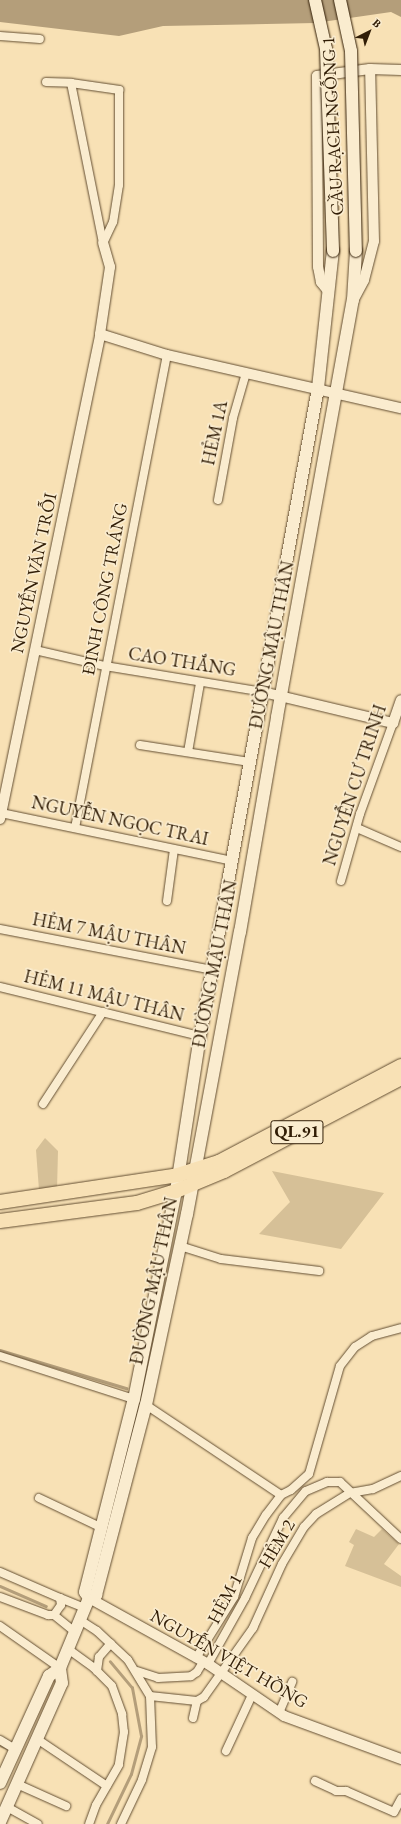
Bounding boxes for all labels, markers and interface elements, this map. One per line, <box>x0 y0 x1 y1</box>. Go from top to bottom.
north arrow <box>349 12 389 52</box>
text: B <box>370 16 384 31</box>
street label: CẦU RẠCH NGỖNG 1 <box>318 36 348 216</box>
street label: HẺM 1A <box>198 399 232 467</box>
street label: NGUYỄN VĂN TRỖI <box>6 491 62 655</box>
street label: ĐINH CÔNG TRÁNG <box>78 501 132 677</box>
street label: ĐƯỜNG MẬU THÂN <box>245 559 299 731</box>
street label: CAO THẮNG <box>127 643 237 681</box>
street label: NGUYỄN CƯ TRINH <box>319 702 391 868</box>
street label: NGUYỄN NGỌC TRAI <box>30 792 210 850</box>
street label: ĐƯỜNG MẬU THÂN <box>188 878 242 1050</box>
street label: HẺM 7 MẬU THÂN <box>31 909 187 959</box>
street label: HẺM 11 MẬU THÂN <box>22 966 186 1026</box>
road number: QL.91 <box>270 1117 324 1147</box>
street label: ĐƯỜNG MẬU THÂN <box>126 1195 182 1367</box>
street label: HẺM 2 <box>254 1516 300 1572</box>
street label: HẺM 1 <box>203 1570 247 1628</box>
street label: NGUYỄN VIỆT HỒNG <box>146 1605 312 1713</box>

